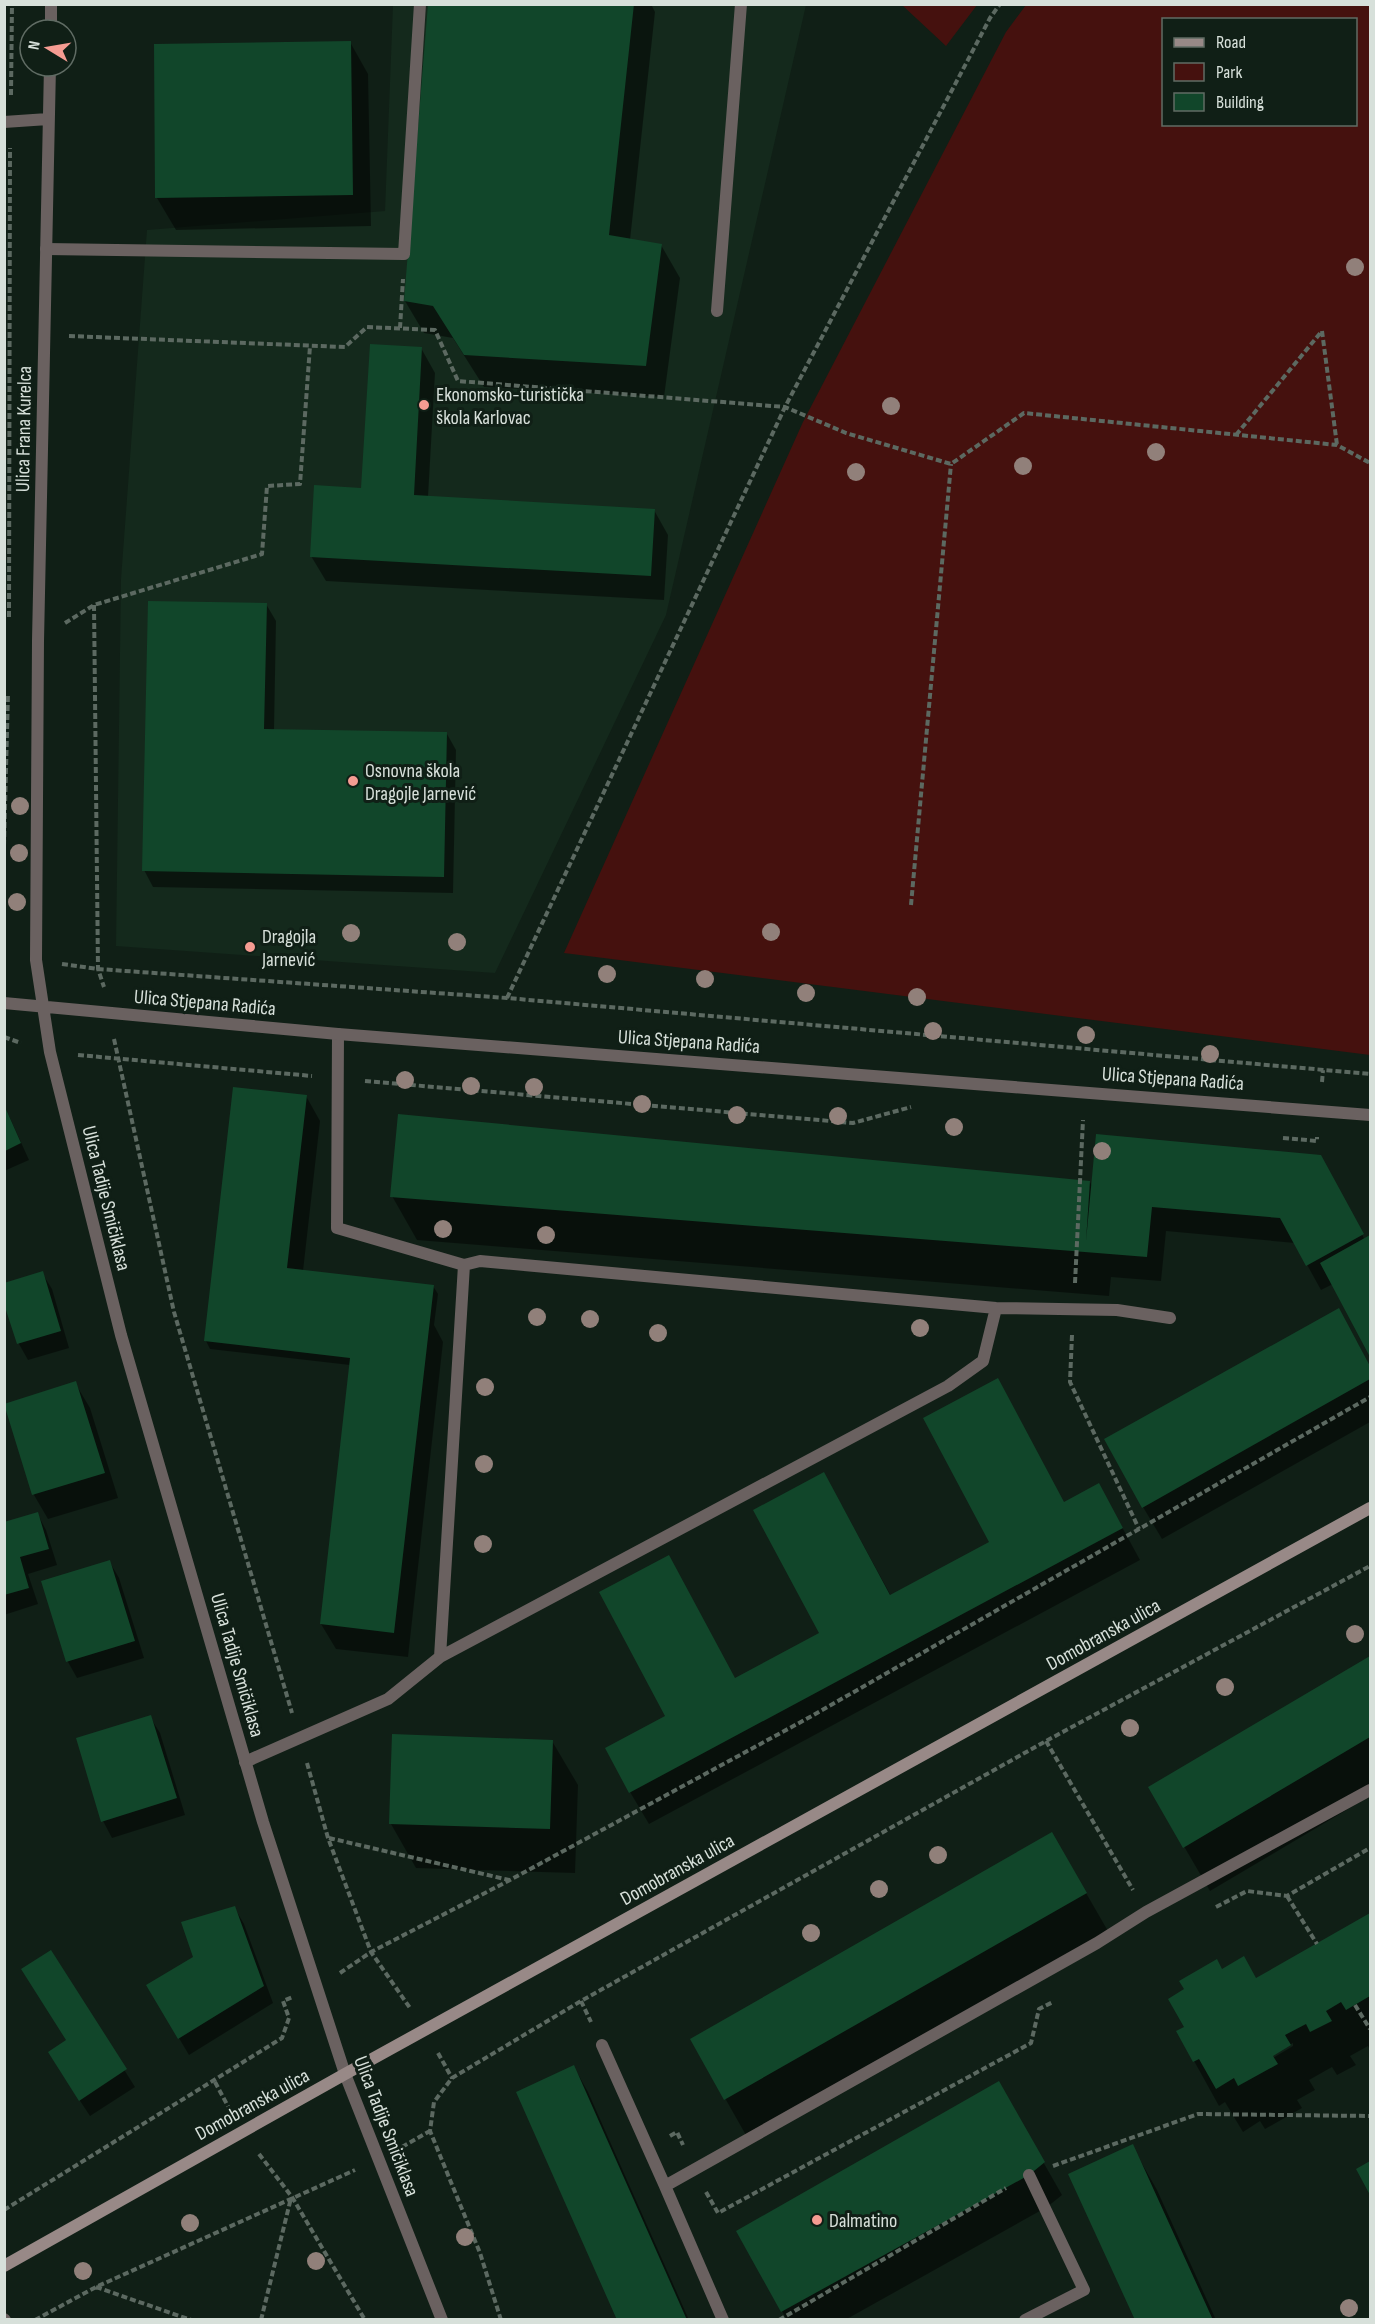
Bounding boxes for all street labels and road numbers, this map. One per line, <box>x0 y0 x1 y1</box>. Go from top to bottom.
street label: Ulica Frana Kurelca <box>11 366 37 492</box>
street label: Ulica Stjepana Radića <box>133 985 277 1021</box>
street label: Ulica Stjepana Radića <box>617 1025 761 1059</box>
street label: Ulica Stjepana Radića <box>1101 1062 1245 1096</box>
street label: Ulica Tadije Smičiklasa <box>76 1123 136 1273</box>
street label: Ulica Tadije Smičiklasa <box>205 1591 269 1740</box>
street label: Domobranska ulica <box>1042 1594 1165 1676</box>
street label: Domobranska ulica <box>616 1829 739 1911</box>
street label: Ulica Tadije Smičiklasa <box>348 2053 424 2200</box>
street label: Domobranska ulica <box>191 2064 314 2146</box>

